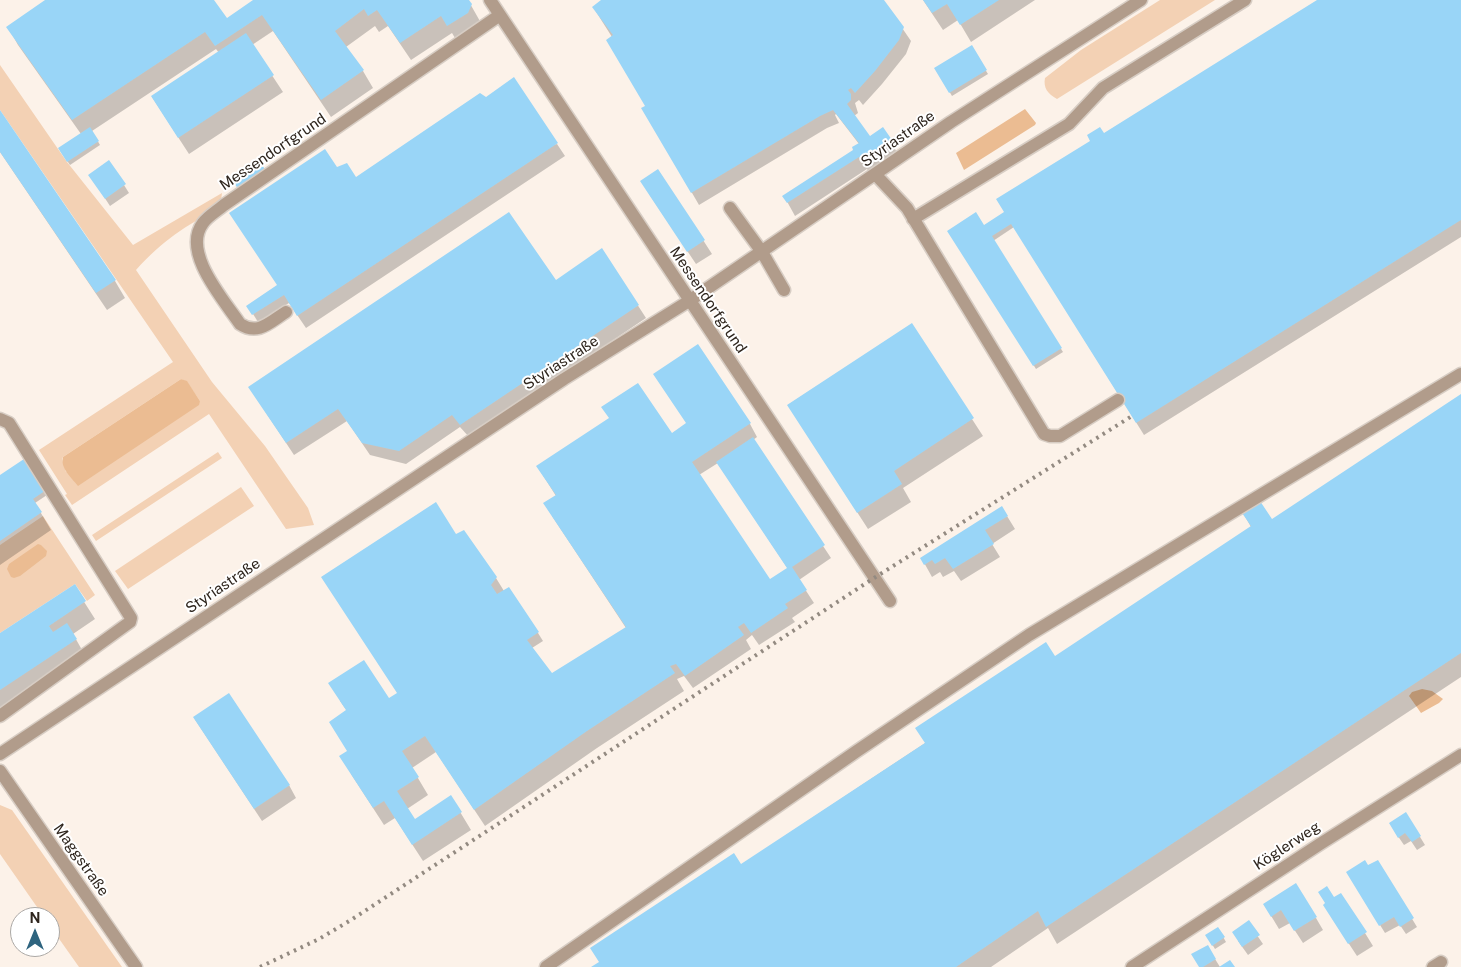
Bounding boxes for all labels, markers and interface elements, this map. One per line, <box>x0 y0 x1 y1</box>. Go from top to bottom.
street label: Styriastraße <box>858 107 938 171</box>
street label: Messendorfgrund <box>216 110 330 194</box>
street label: Messendorfgrund <box>666 243 750 357</box>
street label: Styriastraße <box>520 332 602 394</box>
street label: Styriastraße <box>182 555 264 617</box>
street label: Köglerweg <box>1250 818 1324 874</box>
street label: Maggstraße <box>49 820 113 900</box>
north arrow <box>10 907 60 957</box>
text: N <box>30 910 40 926</box>

